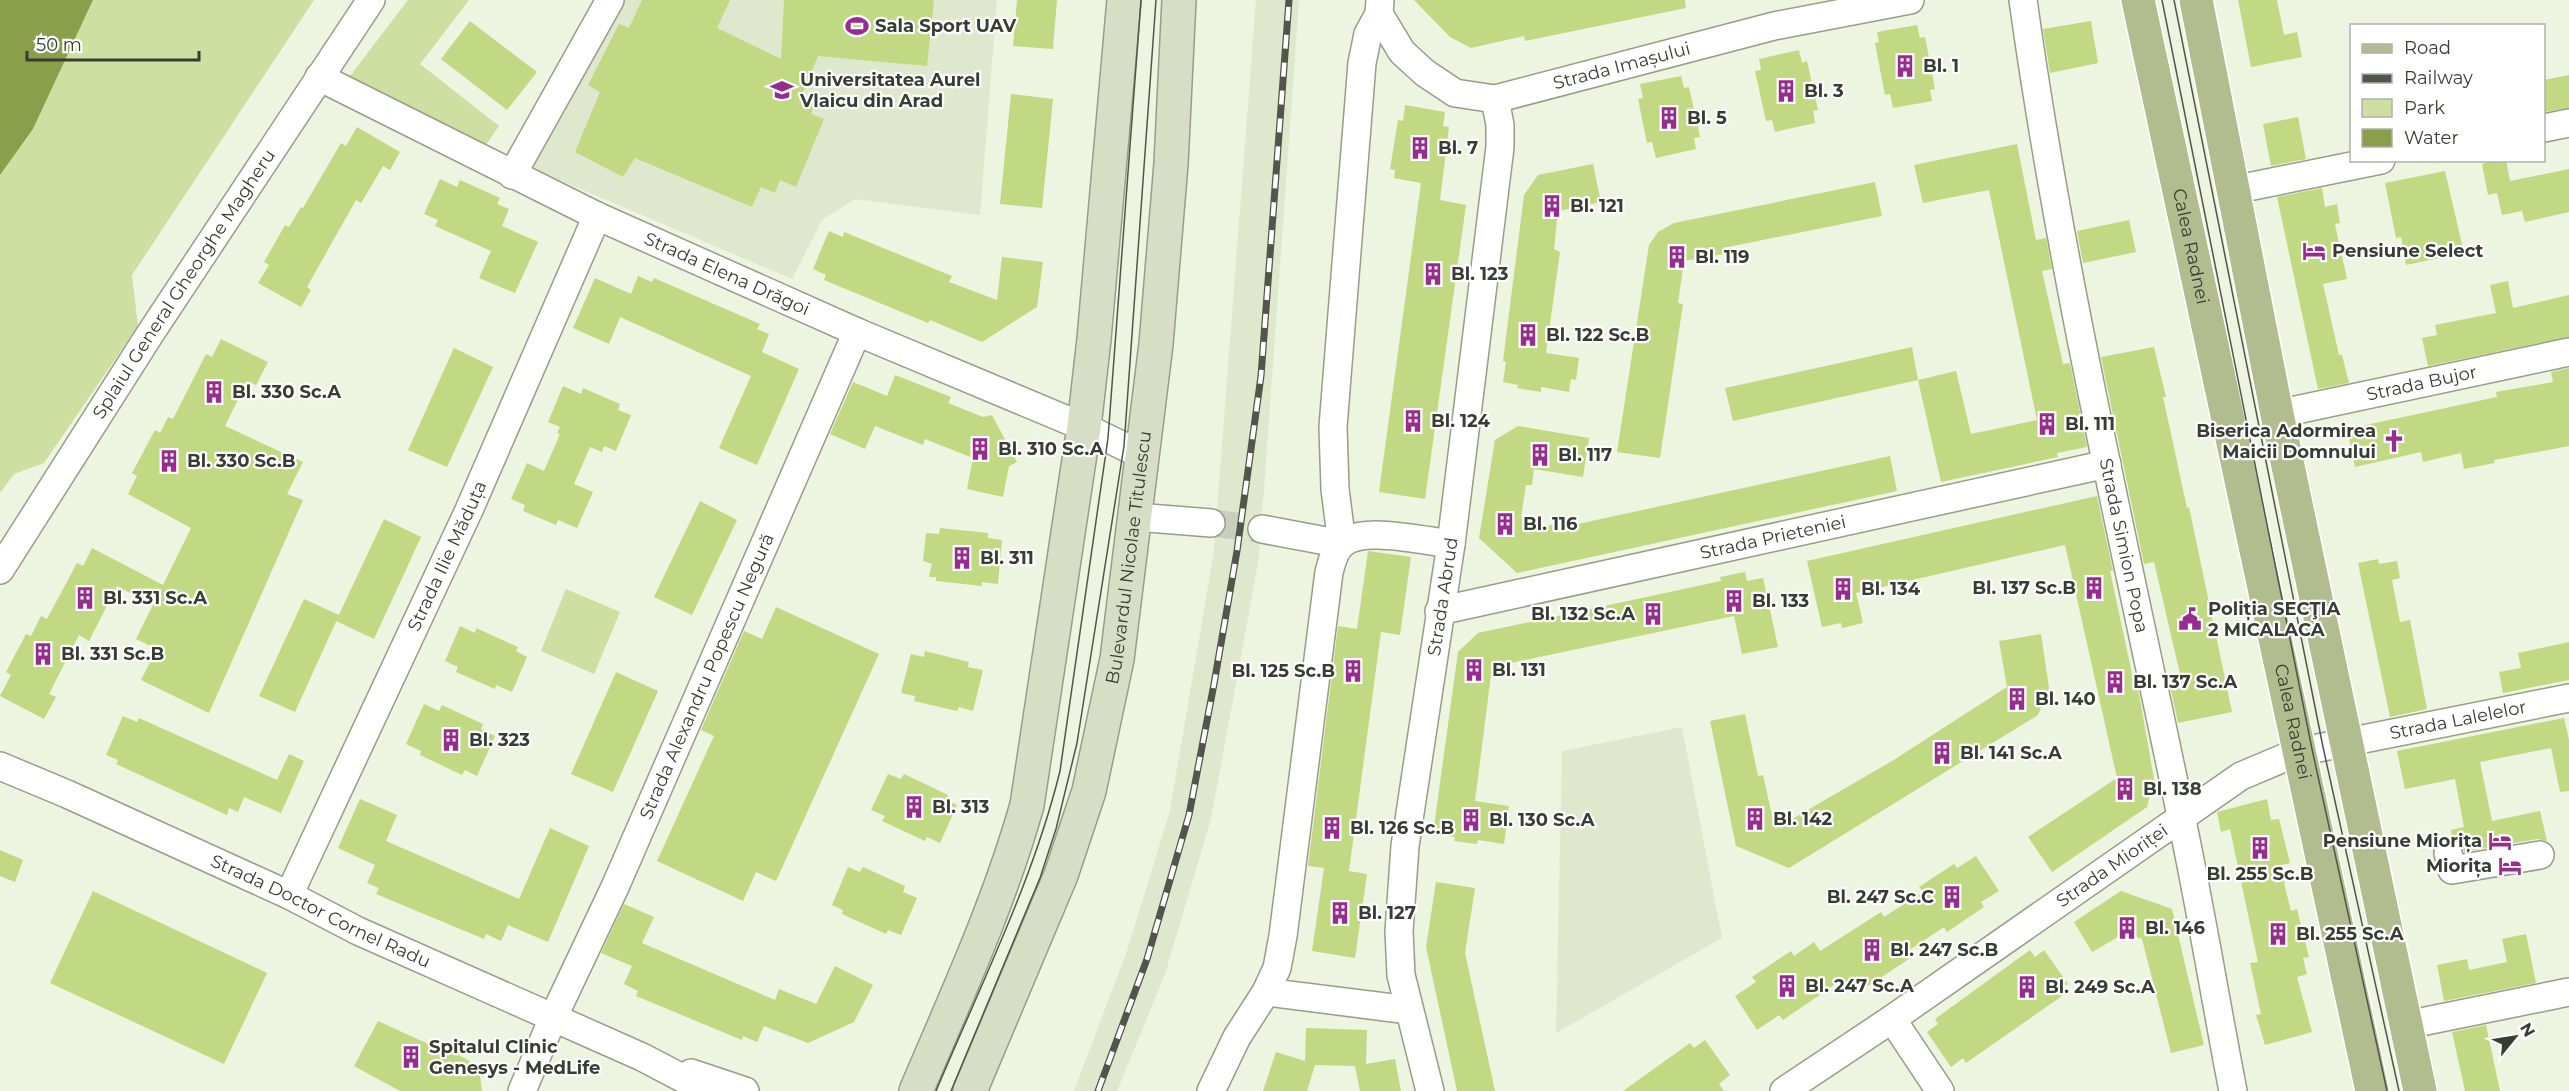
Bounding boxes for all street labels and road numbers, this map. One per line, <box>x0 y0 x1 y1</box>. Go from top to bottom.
street label: Strada Imașului <box>1551 37 1693 94</box>
street label: Splaiul General Gheorghe Magheru <box>88 145 280 423</box>
street label: Calea Radnei <box>2168 187 2214 306</box>
street label: Strada Elena Drăgoi <box>641 227 813 320</box>
street label: Strada Bujor <box>2365 361 2479 406</box>
street label: Bulevardul Nicolae Titulescu <box>1101 430 1156 686</box>
street label: Strada Simion Popa <box>2095 456 2153 635</box>
street label: Strada Ilie Măduța <box>403 477 491 635</box>
street label: Strada Prieteniei <box>1698 511 1848 564</box>
street label: Strada Alexandru Popescu Negură <box>635 530 779 823</box>
street label: Strada Abrud <box>1423 536 1463 658</box>
street label: Calea Radnei <box>2270 662 2316 781</box>
street label: Strada Lalelelor <box>2388 696 2528 745</box>
street label: Strada Mioriței <box>2052 819 2172 912</box>
street label: Strada Doctor Cornel Radu <box>207 850 434 973</box>

